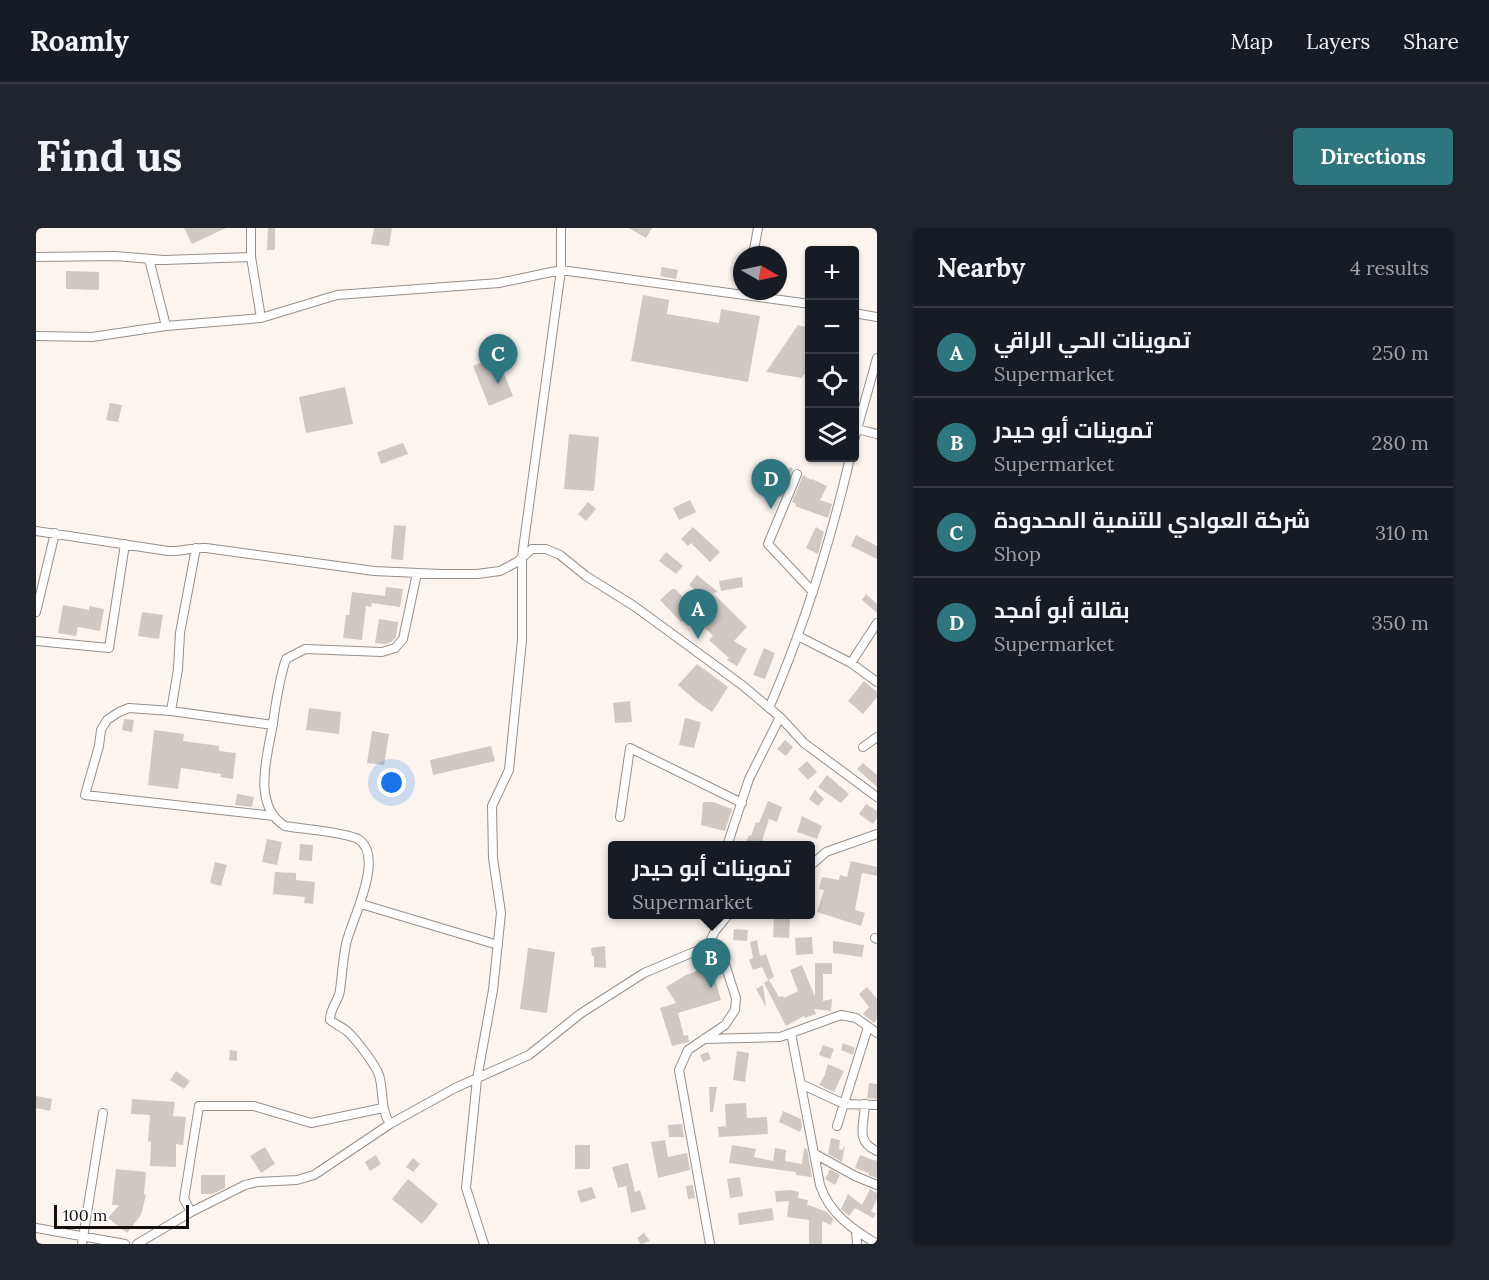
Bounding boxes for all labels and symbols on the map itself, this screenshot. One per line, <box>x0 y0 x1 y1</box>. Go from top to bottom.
north arrow <box>733 246 787 300</box>
pin: C <box>478 334 518 384</box>
pin: D <box>752 460 790 509</box>
pin: A <box>678 590 718 639</box>
your location <box>377 768 406 797</box>
pin: B <box>692 938 730 988</box>
scale bar <box>54 1202 189 1230</box>

